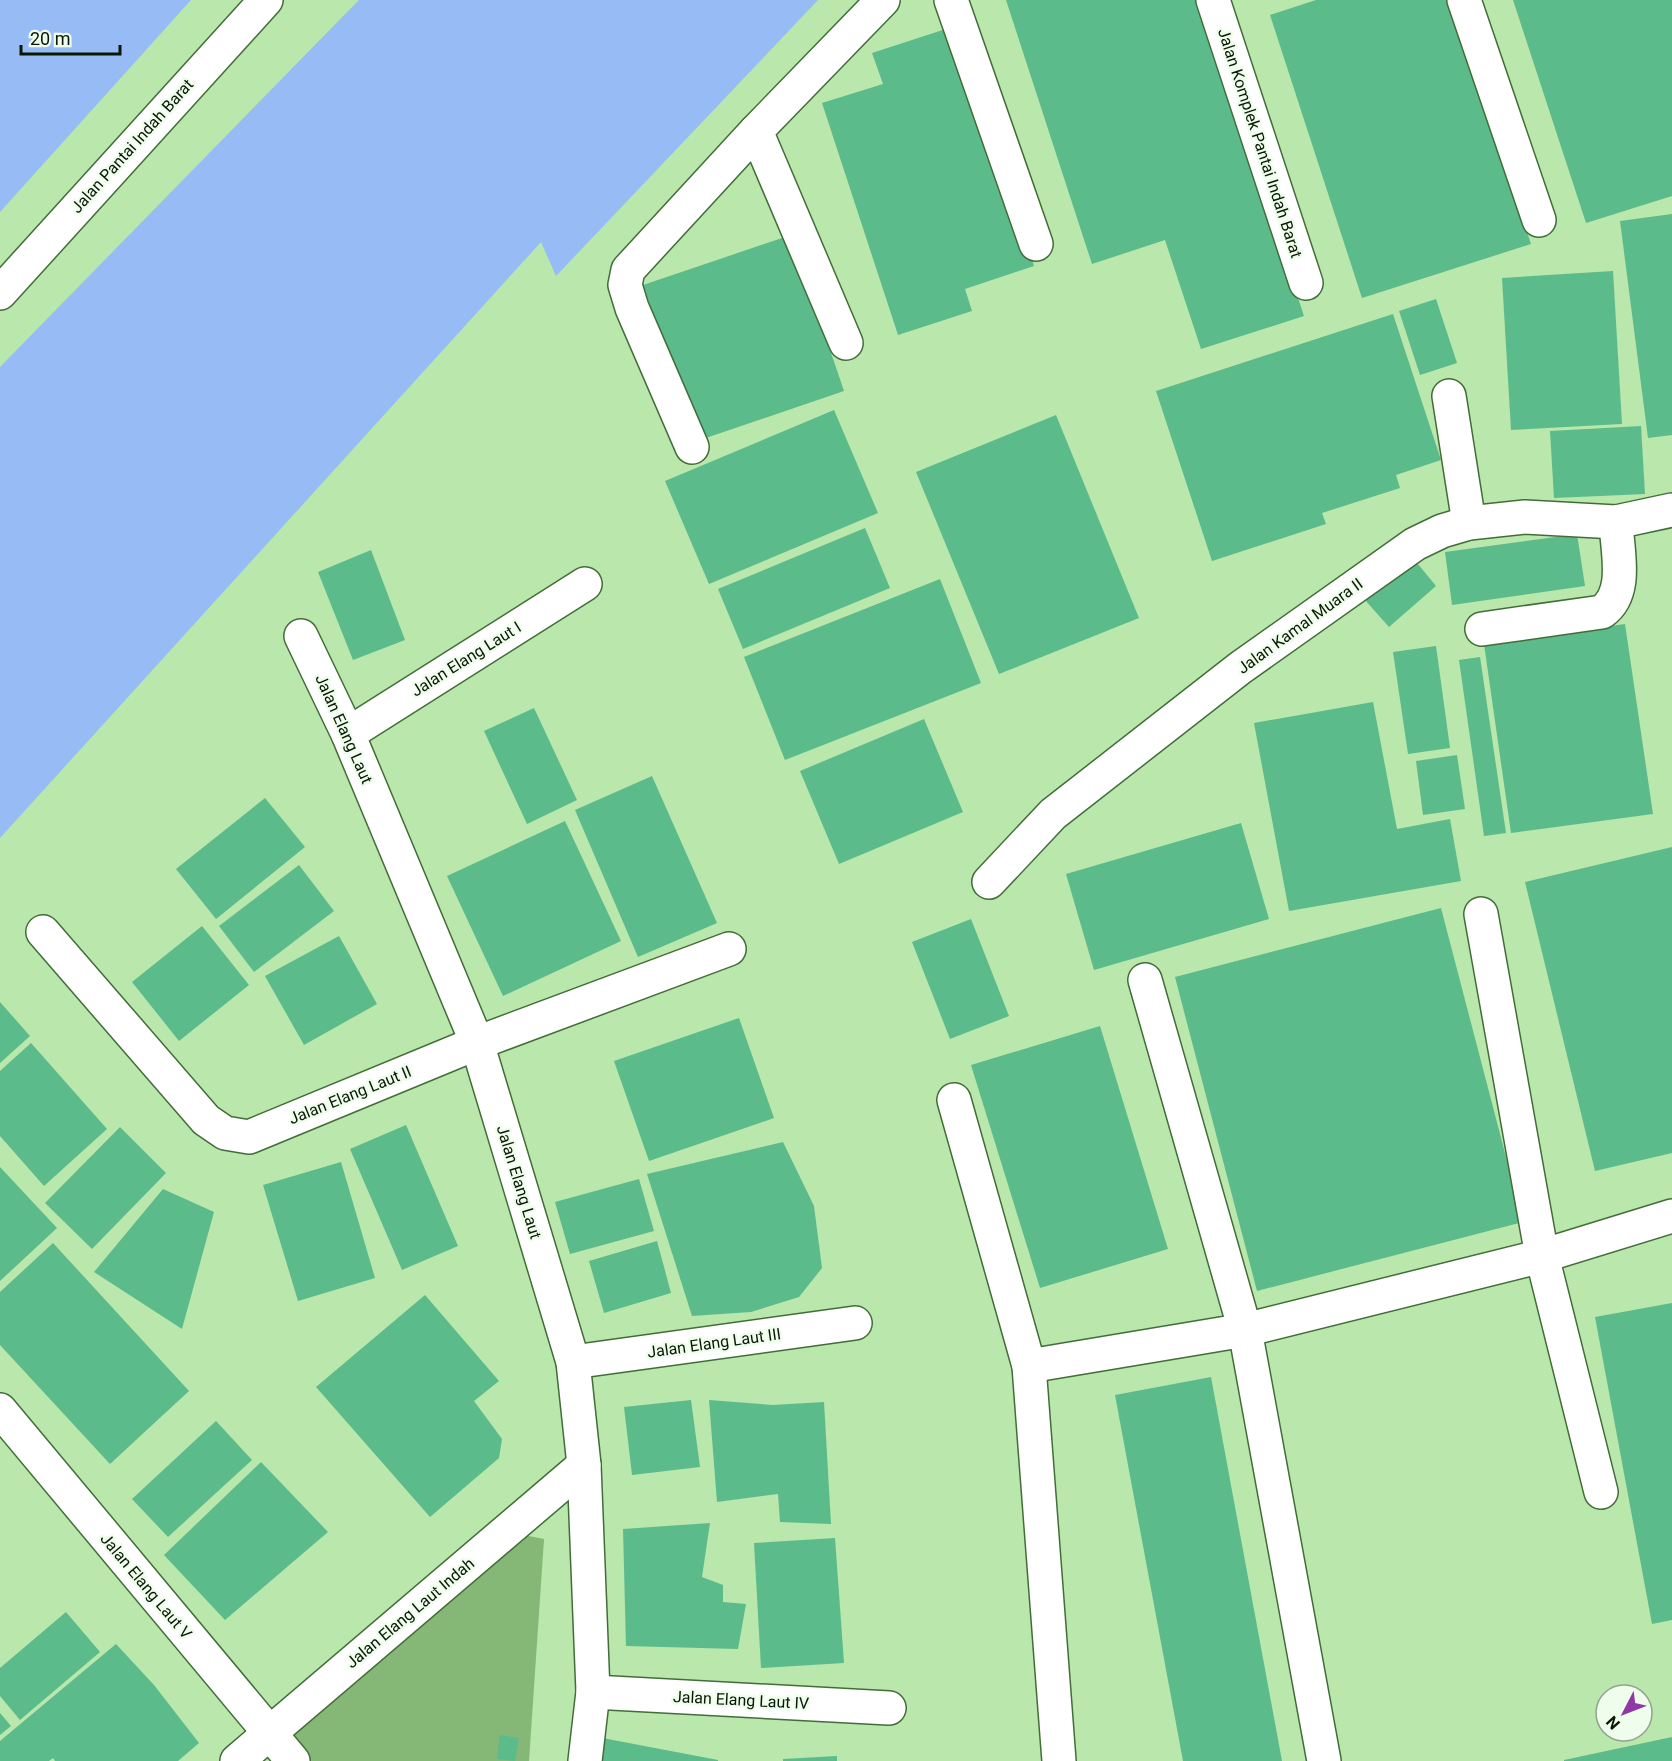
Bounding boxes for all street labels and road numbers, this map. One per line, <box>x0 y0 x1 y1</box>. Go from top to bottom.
street label: Jalan Komplek Pantai Indah Barat <box>1214 26 1306 260</box>
street label: Jalan Pantai Indah Barat <box>67 75 197 217</box>
street label: Jalan Kamal Muara II <box>1234 574 1366 678</box>
street label: Jalan Elang Laut I <box>407 618 525 700</box>
street label: Jalan Elang Laut <box>311 671 377 787</box>
street label: Jalan Elang Laut II <box>286 1062 414 1128</box>
street label: Jalan Elang Laut <box>493 1123 545 1241</box>
street label: Jalan Elang Laut III <box>646 1324 782 1362</box>
street label: Jalan Elang Laut V <box>96 1529 196 1643</box>
street label: Jalan Elang Laut Indah <box>342 1554 478 1672</box>
street label: Jalan Elang Laut IV <box>672 1687 810 1713</box>

